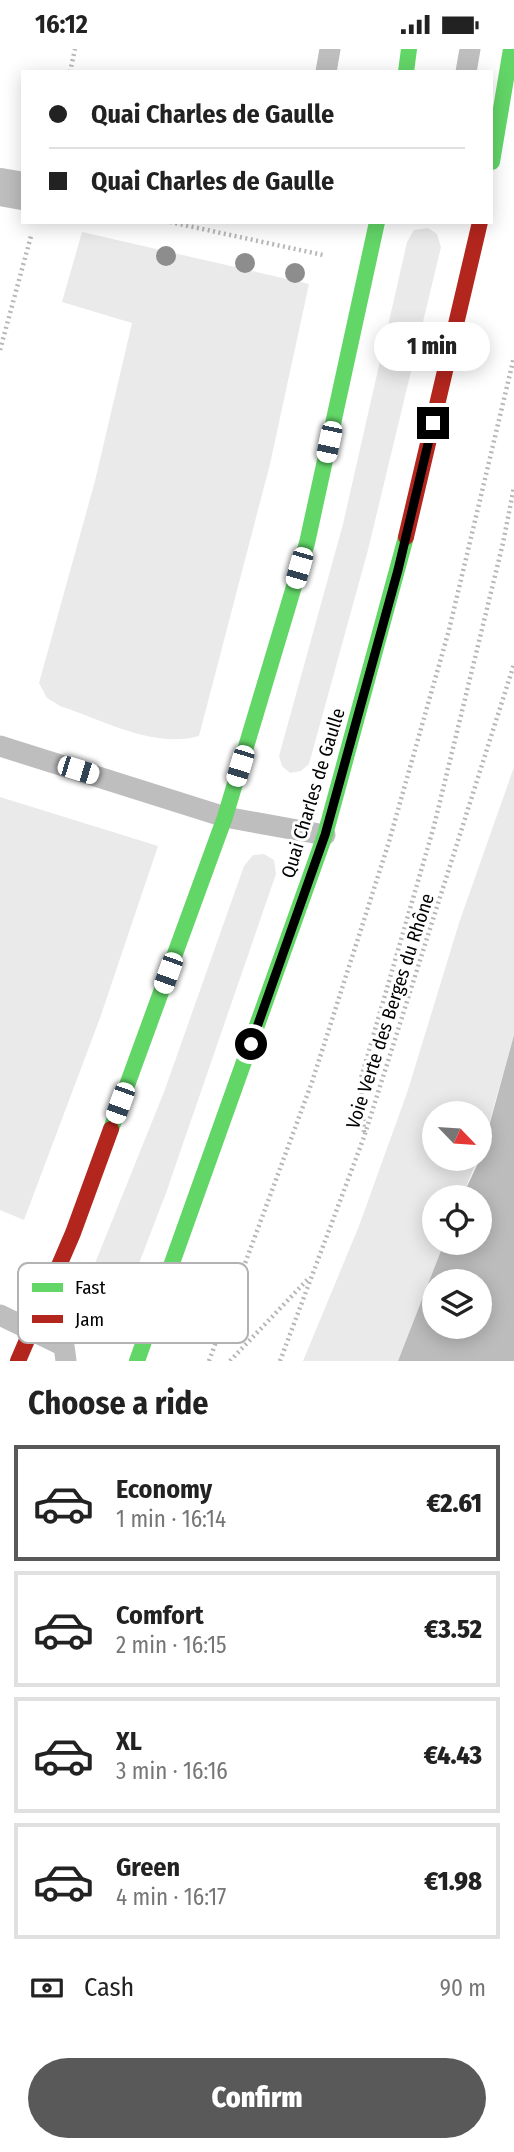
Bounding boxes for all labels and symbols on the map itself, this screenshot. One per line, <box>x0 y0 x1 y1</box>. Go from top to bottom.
callout: 1 min <box>375 321 491 371</box>
route end <box>417 407 449 439</box>
car <box>315 419 344 465</box>
car <box>284 545 315 591</box>
street label: Quai Charles de Gaulle <box>276 705 350 881</box>
car <box>224 743 257 789</box>
car <box>55 754 102 786</box>
street label: Voie Verte des Berges du Rhône <box>341 890 439 1132</box>
car <box>151 950 186 996</box>
route start <box>235 1028 267 1060</box>
car <box>103 1080 138 1126</box>
north arrow <box>422 1101 492 1171</box>
legend <box>18 1263 248 1343</box>
text: Fast <box>75 1276 106 1299</box>
text: Jam <box>75 1308 104 1331</box>

